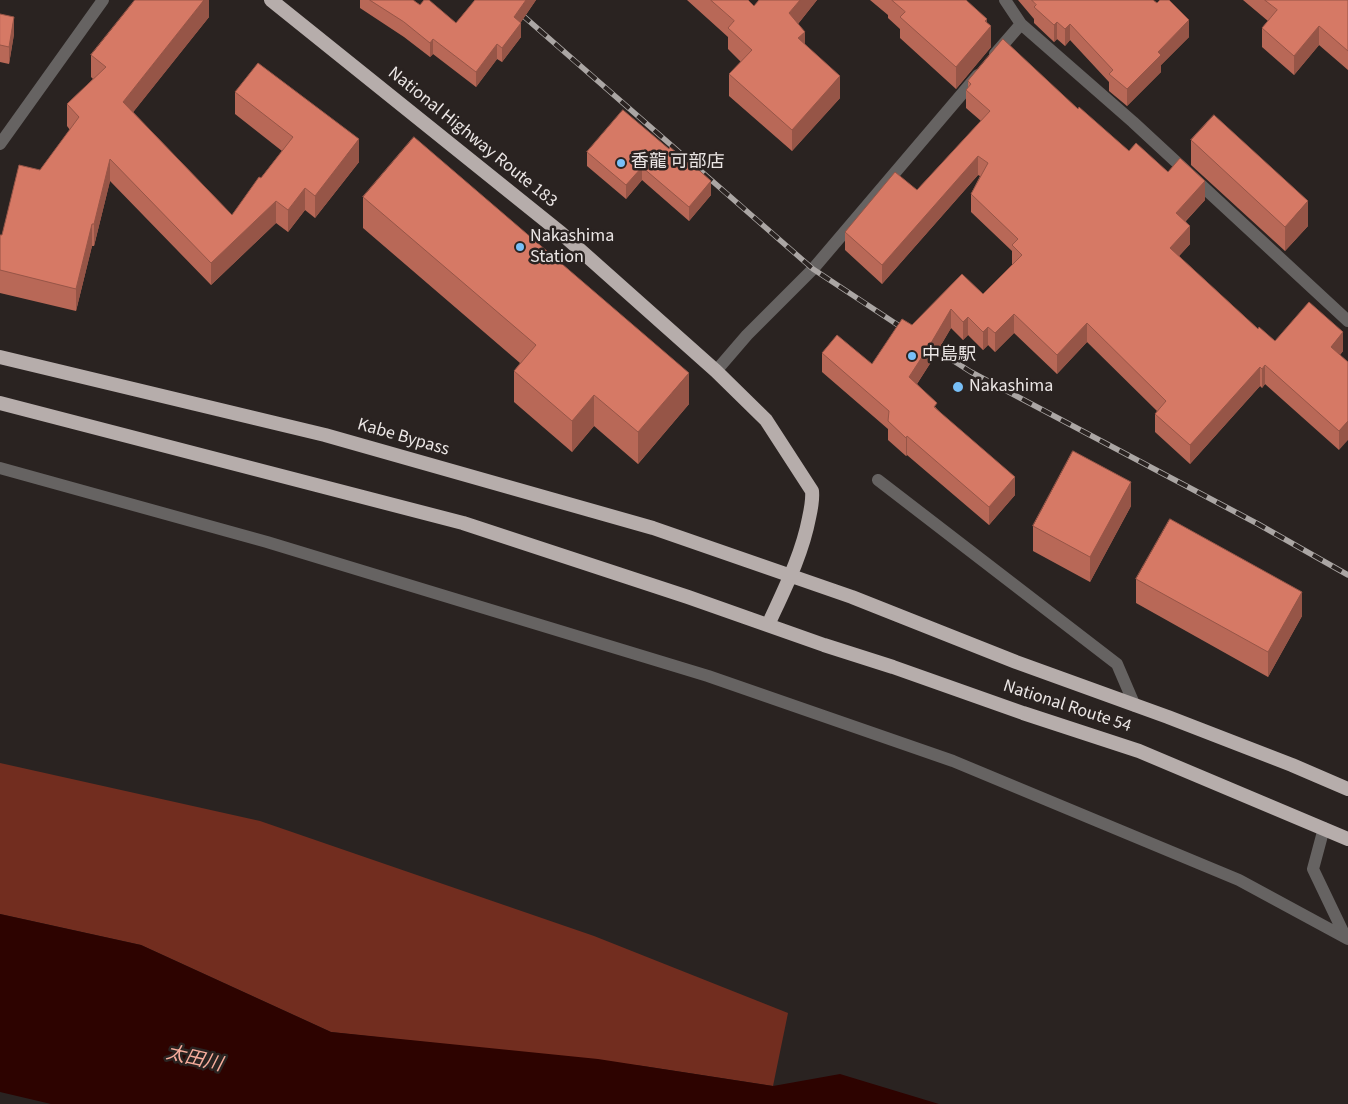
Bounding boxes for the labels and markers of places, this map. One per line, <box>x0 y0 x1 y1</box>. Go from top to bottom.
place label: 香龍 可部店 <box>631 152 725 174</box>
marker: 香龍 可部店 <box>615 157 627 169</box>
place label: Nakashima Station <box>530 226 614 268</box>
marker: Nakashima Station <box>514 241 526 253</box>
place label: 中島駅 <box>922 345 976 367</box>
marker: 中島駅 <box>906 350 918 362</box>
place label: Nakashima <box>969 376 1053 398</box>
marker: Nakashima <box>951 380 965 394</box>

